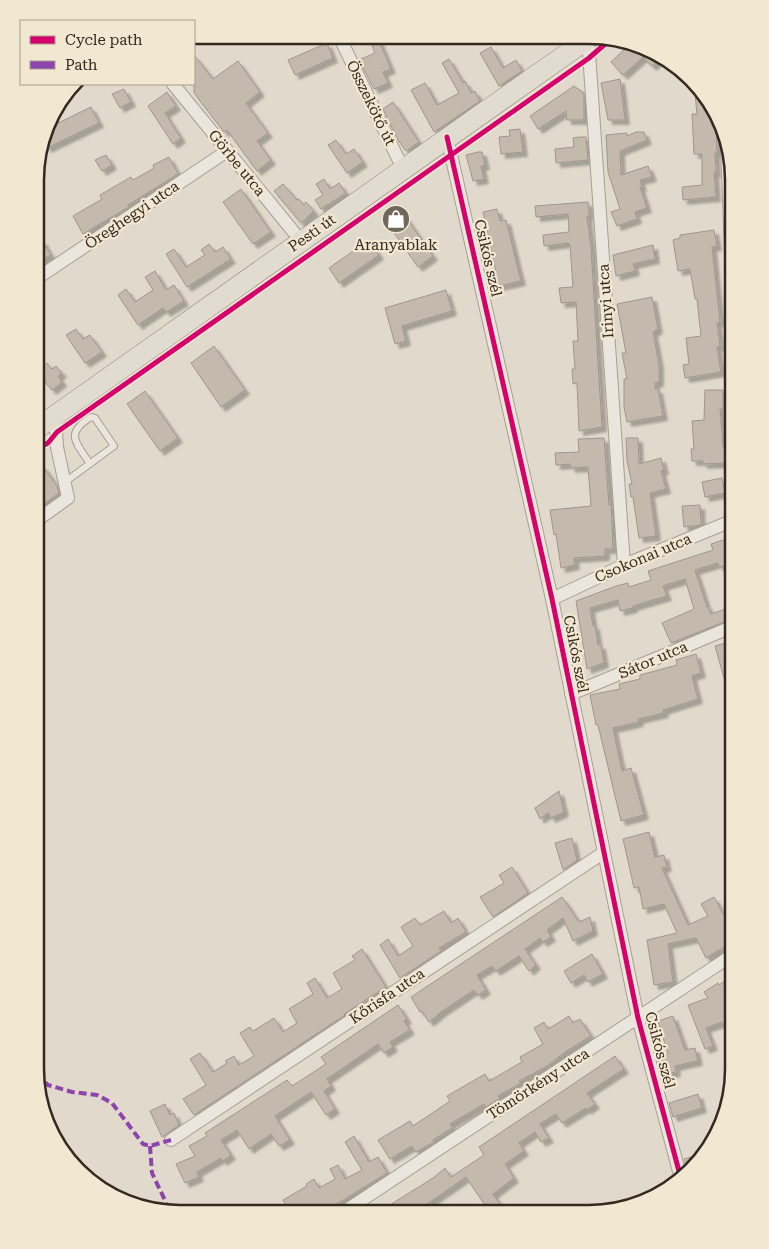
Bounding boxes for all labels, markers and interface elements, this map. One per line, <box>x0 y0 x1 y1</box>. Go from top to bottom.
legend <box>20 20 195 85</box>
text: Cycle path <box>65 31 143 49</box>
text: Path <box>65 56 98 74</box>
street label: Összekötő út <box>343 57 400 149</box>
street label: Görbe utca <box>205 126 269 200</box>
street label: Öreghegyi utca <box>81 177 183 253</box>
shop icon: Aranyablak <box>381 204 411 234</box>
street label: Pesti út <box>285 210 340 256</box>
street label: Csikós szél <box>470 218 506 299</box>
place label: Aranyablak <box>355 236 438 254</box>
street label: Irinyi utca <box>594 263 618 339</box>
street label: Csokonai utca <box>592 530 694 586</box>
street label: Csikós szél <box>560 614 592 695</box>
street label: Sátor utca <box>616 637 690 683</box>
street label: Kőrisfa utca <box>346 964 428 1028</box>
street label: Csikós szél <box>641 1010 679 1091</box>
street label: Tömörkény utca <box>484 1044 592 1124</box>

